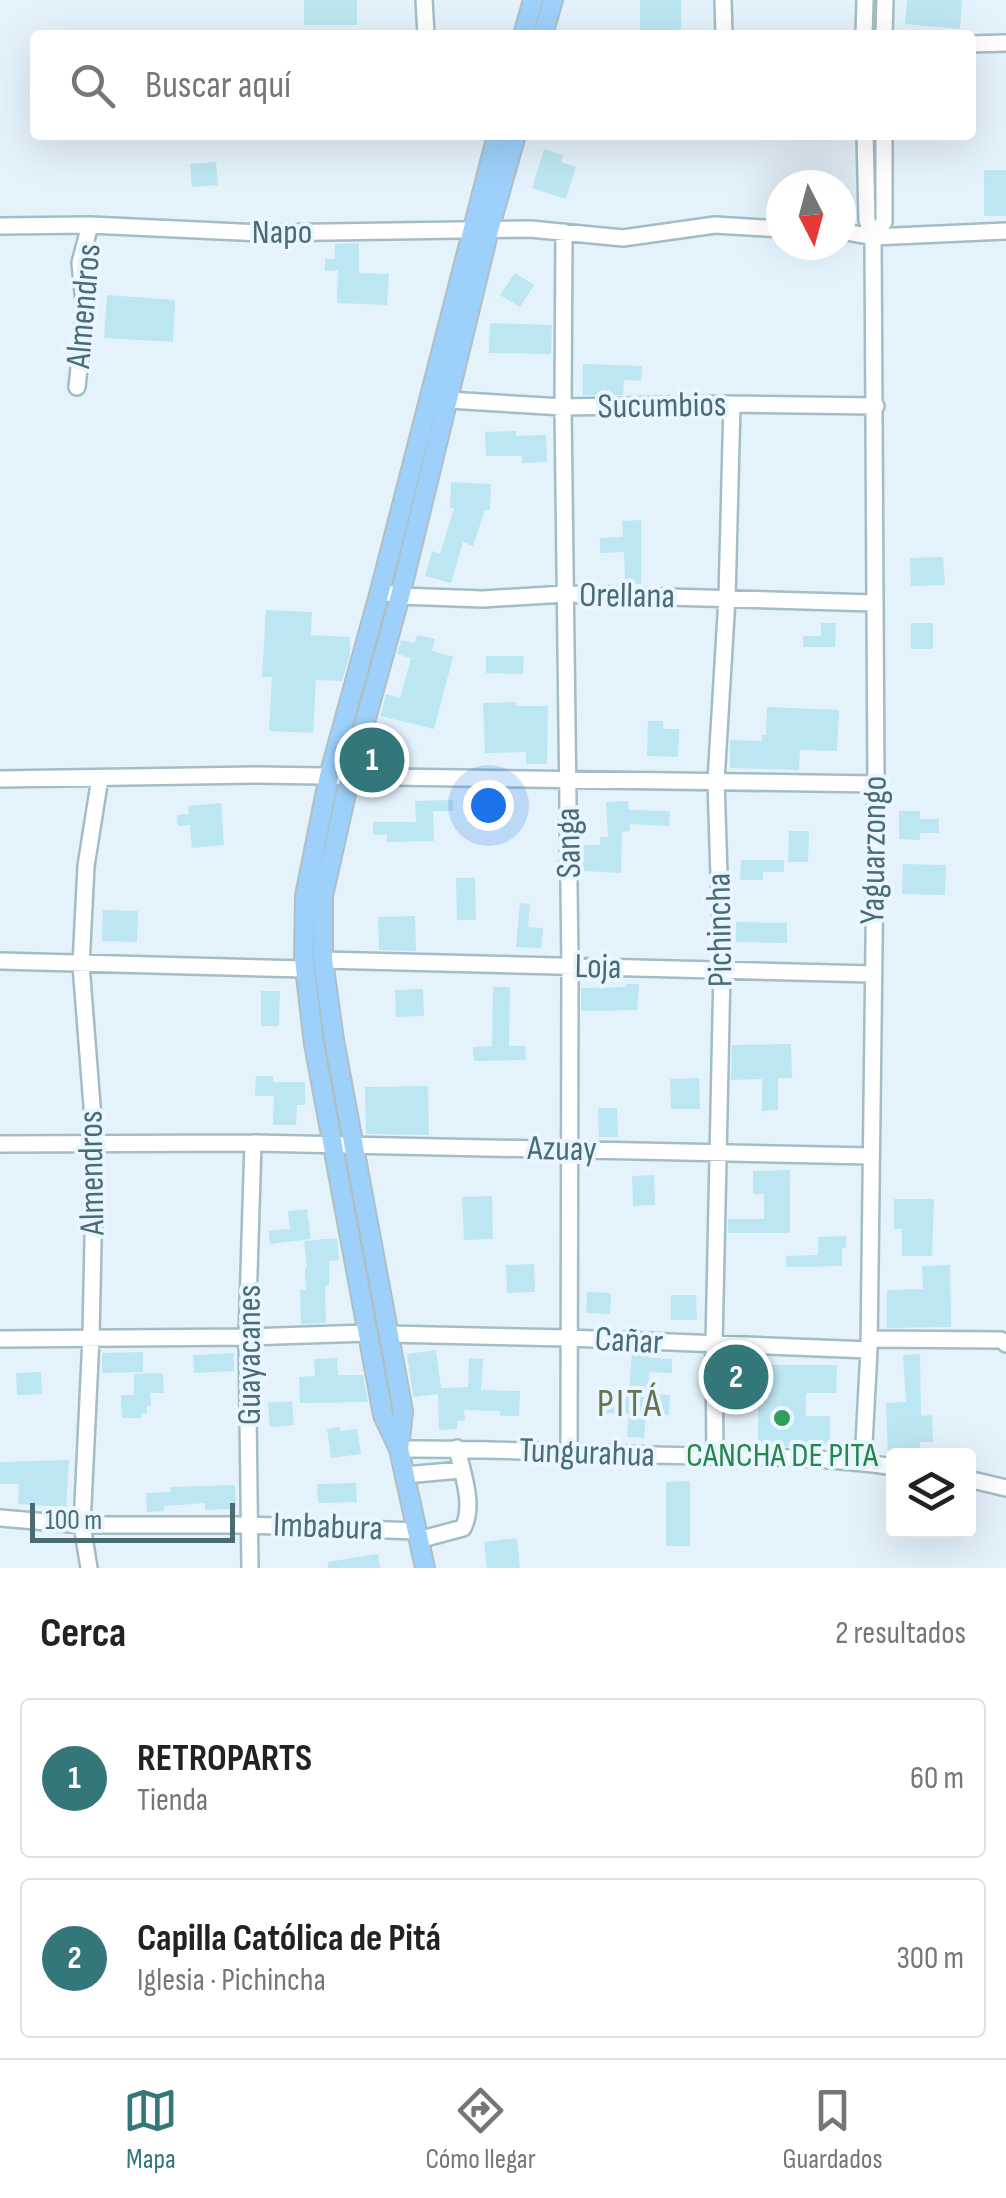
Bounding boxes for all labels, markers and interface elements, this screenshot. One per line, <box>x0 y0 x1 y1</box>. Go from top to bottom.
search box <box>30 30 976 140</box>
icon: search <box>65 58 120 113</box>
text: Buscar aquí <box>145 63 291 108</box>
north arrow <box>766 170 856 260</box>
street label: Napo <box>252 211 312 254</box>
street label: Almendros <box>57 242 111 371</box>
street label: Sucumbios <box>597 383 727 429</box>
street label: Orellana <box>579 574 675 618</box>
pin: 1 <box>340 722 404 798</box>
street label: Yaguarzongo <box>851 775 897 925</box>
your location <box>463 780 514 831</box>
street label: Sanga <box>547 807 591 879</box>
street label: Pichincha <box>698 873 742 987</box>
street label: Loja <box>574 945 622 989</box>
street label: Almendros <box>69 1110 115 1237</box>
street label: Azuay <box>526 1127 597 1171</box>
street label: Guayacanes <box>228 1285 271 1425</box>
street label: Cañar <box>594 1318 664 1364</box>
pin: 2 <box>704 1340 768 1414</box>
district label: PITÁ <box>597 1380 663 1428</box>
marker: CANCHA DE PITA <box>771 1407 793 1429</box>
street label: Tungurahua <box>518 1429 656 1477</box>
place label: CANCHA DE PITA <box>686 1434 879 1477</box>
map controls <box>886 1448 976 1538</box>
button: layers <box>886 1448 976 1538</box>
scale bar <box>30 1498 235 1542</box>
text: 100 m <box>45 1504 102 1537</box>
street label: Imbabura <box>272 1504 384 1550</box>
text: Cerca <box>40 1608 126 1659</box>
text: 2 resultados <box>835 1614 966 1653</box>
text: RETROPARTS <box>137 1736 312 1781</box>
text: 1 <box>68 1759 81 1798</box>
text: 60 m <box>910 1759 964 1798</box>
text: Tienda <box>137 1781 208 1820</box>
text: Capilla Católica de Pitá <box>137 1916 441 1961</box>
text: 2 <box>67 1939 82 1978</box>
text: 300 m <box>896 1939 964 1978</box>
text: Iglesia · Pichincha <box>137 1961 326 2000</box>
tab: Mapa <box>123 2083 178 2176</box>
tab: Cómo llegar <box>425 2083 536 2176</box>
tab: Guardados <box>783 2083 883 2176</box>

